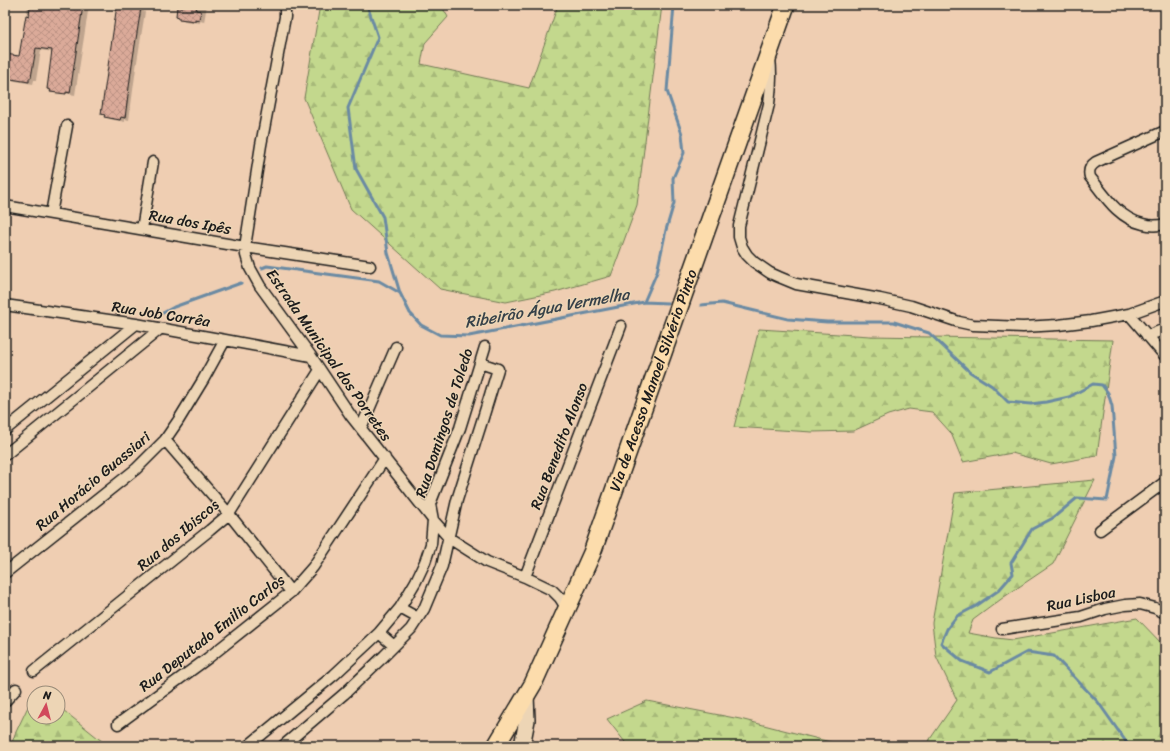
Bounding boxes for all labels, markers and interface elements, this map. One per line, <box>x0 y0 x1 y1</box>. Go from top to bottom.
street label: Rua dos Ipês <box>147 202 233 242</box>
street label: Estrada Municipal dos Porretes <box>259 263 399 447</box>
street label: Via de Acesso Manoel Silvério Pinto <box>602 265 705 495</box>
water label: Ribeirão Água Vermelha <box>463 279 633 337</box>
street label: Rua Job Corrêa <box>110 293 213 335</box>
street label: Rua Domingos de Toledo <box>408 344 481 501</box>
street label: Rua Benedito Alonso <box>523 378 595 513</box>
street label: Rua Horácio Guassiari <box>29 424 157 537</box>
street label: Rua dos Ibiscos <box>131 492 226 577</box>
street label: Rua Deputado Emilio Carlos <box>133 567 291 699</box>
street label: Rua Lisboa <box>1044 579 1118 619</box>
north arrow <box>26 685 66 725</box>
text: N <box>41 686 52 706</box>

